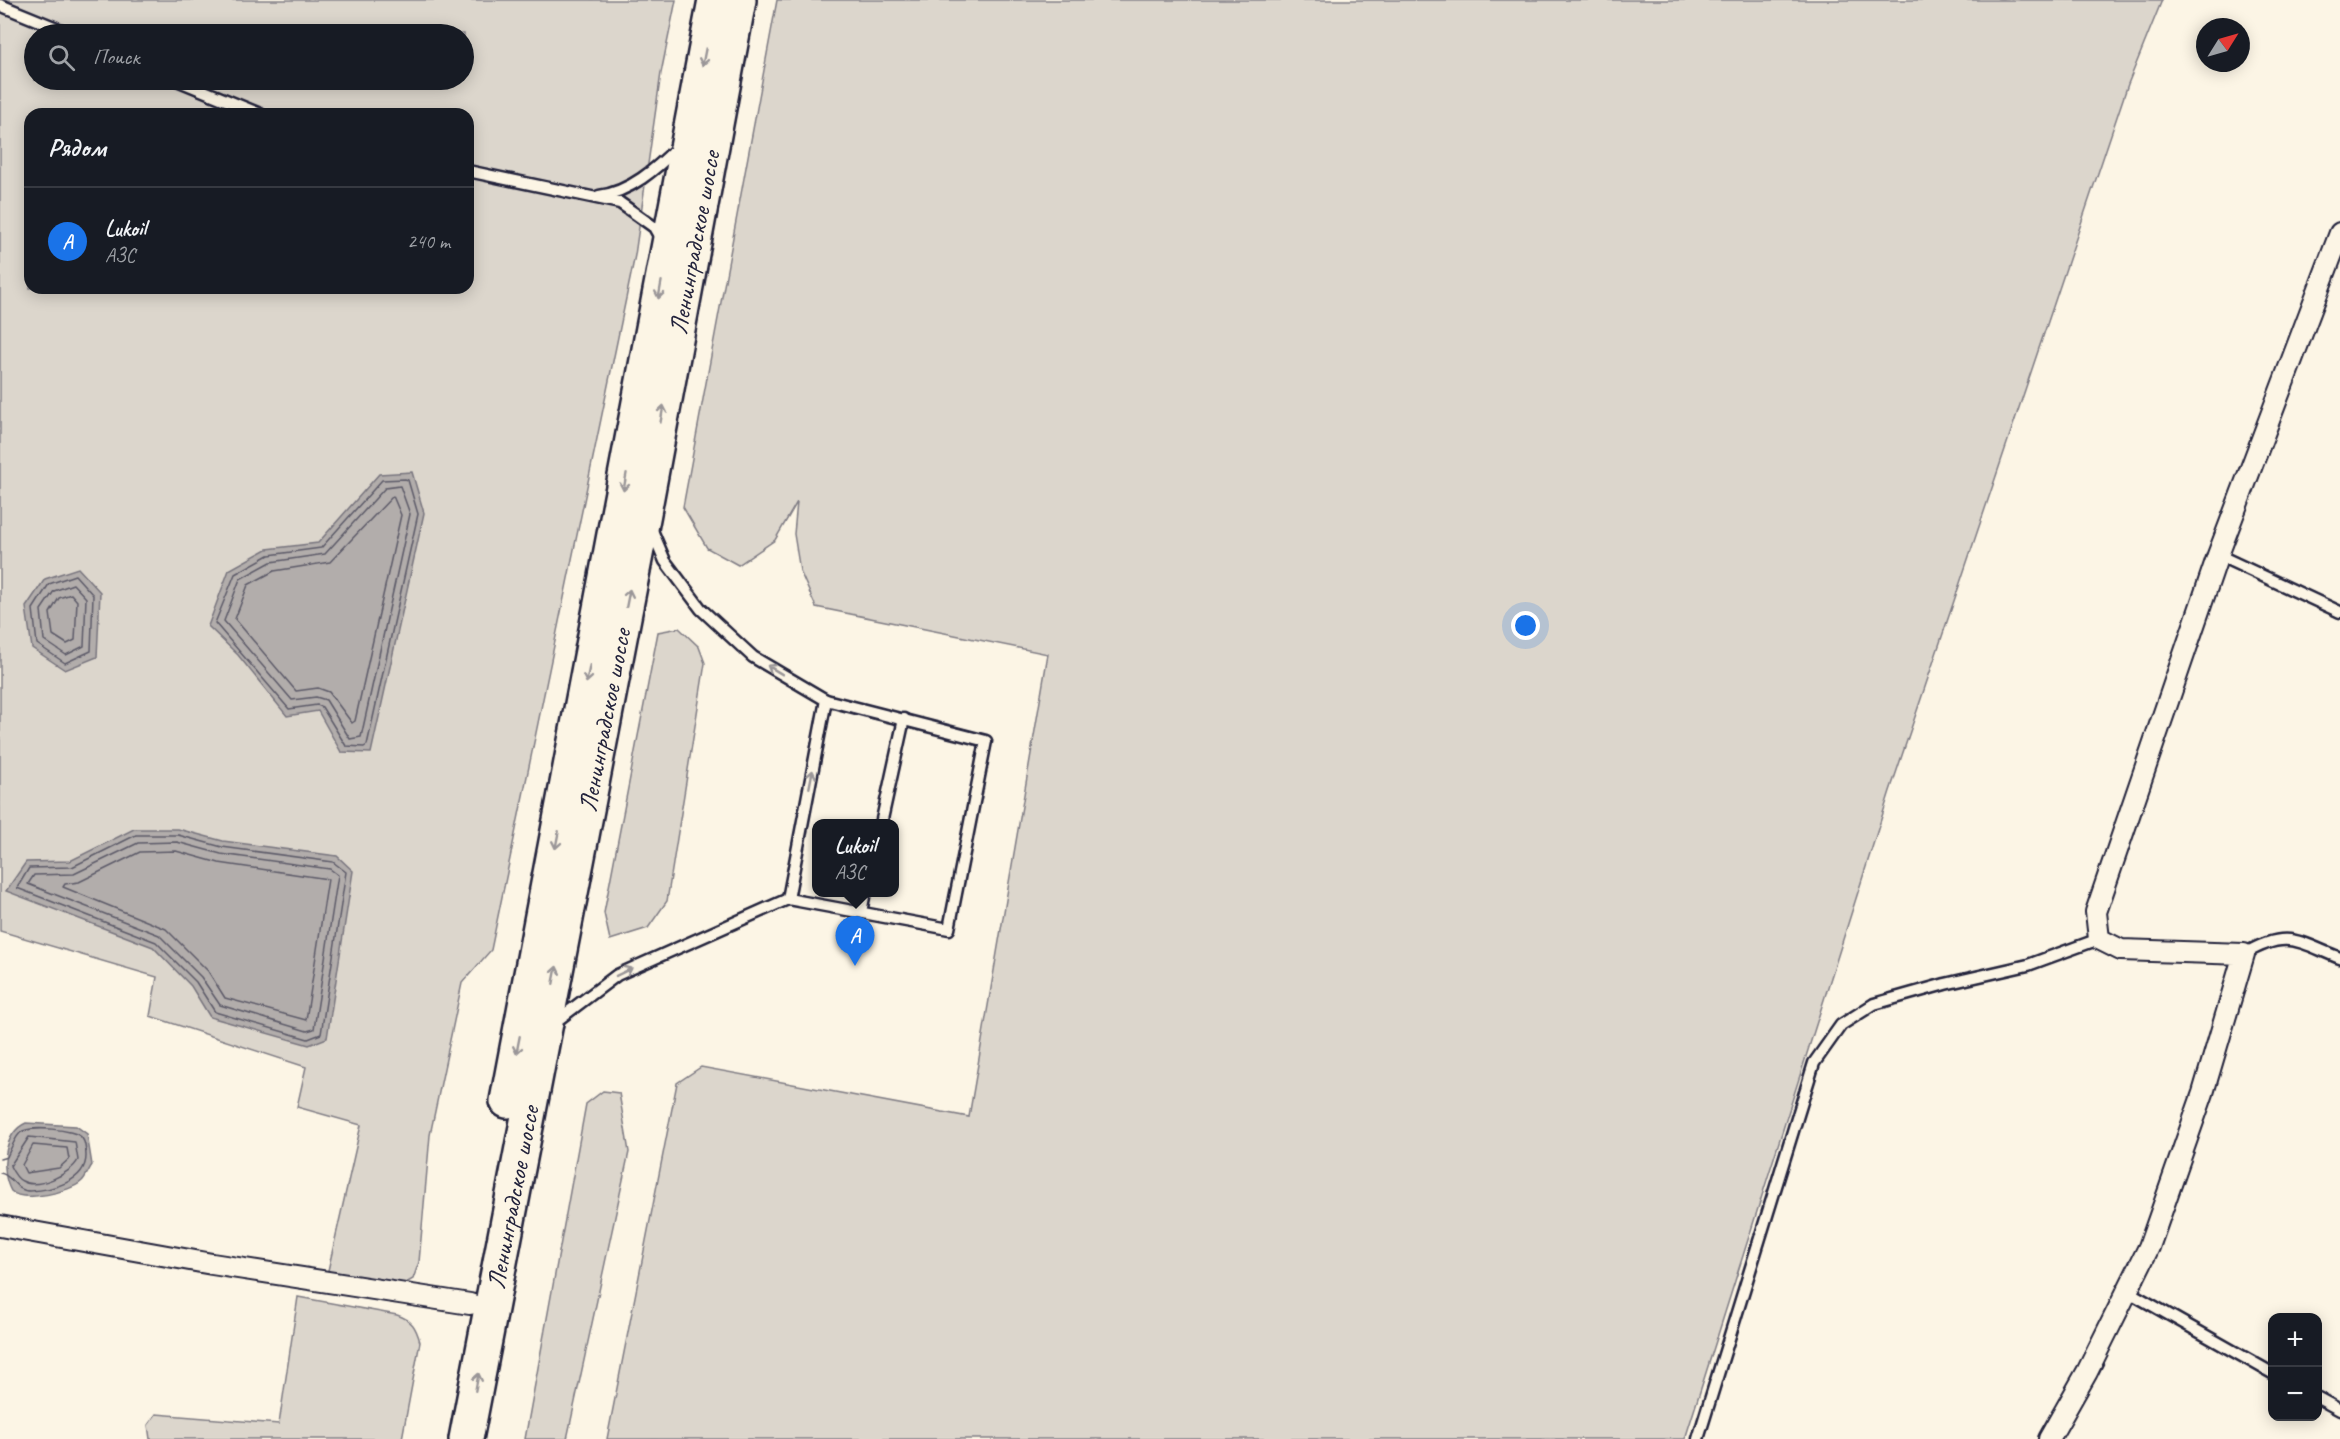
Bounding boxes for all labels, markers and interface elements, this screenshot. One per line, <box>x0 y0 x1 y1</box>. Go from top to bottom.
north arrow <box>2196 18 2250 72</box>
search box <box>24 24 474 90</box>
icon: search <box>45 41 78 74</box>
text: Поиск <box>93 43 139 71</box>
one-way arrow <box>698 47 709 67</box>
text: Рядом <box>48 131 106 164</box>
street label: Ленинградское шоссе <box>661 146 728 337</box>
text: Lukoil <box>105 215 146 243</box>
text: A <box>62 229 73 254</box>
text: 240 m <box>407 229 450 254</box>
text: АЗС <box>105 243 135 268</box>
one-way arrow <box>654 280 665 300</box>
one-way arrow <box>657 405 668 424</box>
one-way arrow <box>619 472 630 492</box>
one-way arrow <box>623 589 634 608</box>
your location <box>1511 611 1540 640</box>
street label: Ленинградское шоссе <box>571 623 639 815</box>
one-way arrow <box>583 663 594 683</box>
one-way arrow <box>767 663 784 675</box>
one-way arrow <box>806 770 817 790</box>
popup <box>812 819 899 897</box>
one-way arrow <box>551 830 562 850</box>
text: Lukoil <box>835 832 876 860</box>
text: АЗС <box>835 860 865 885</box>
pin: A <box>836 916 874 966</box>
one-way arrow <box>550 966 561 985</box>
one-way arrow <box>614 966 632 977</box>
one-way arrow <box>512 1035 523 1055</box>
street label: Ленинградское шоссе <box>479 1101 547 1292</box>
map controls <box>2268 1313 2322 1421</box>
button: + <box>2268 1313 2322 1367</box>
button: − <box>2268 1367 2322 1421</box>
one-way arrow <box>472 1372 483 1392</box>

